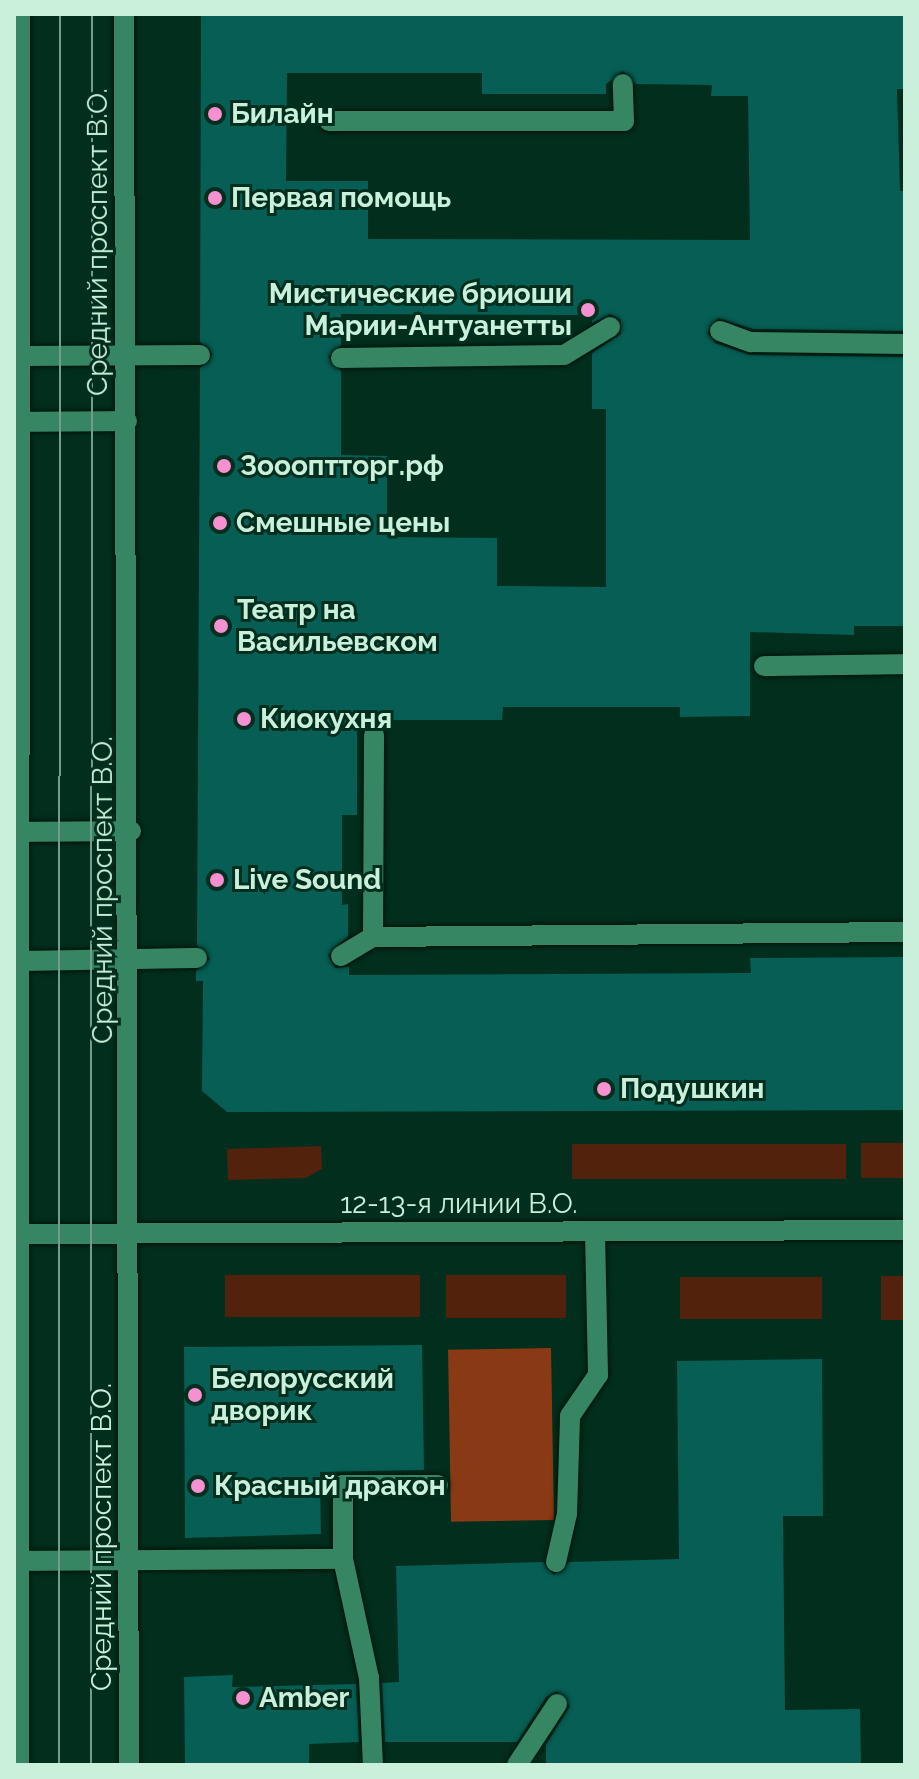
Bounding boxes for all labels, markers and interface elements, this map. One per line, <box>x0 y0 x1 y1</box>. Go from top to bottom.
street label: Средний проспект В.О. <box>81 88 115 396</box>
place label: Билайн <box>231 97 334 131</box>
marker: Билайн <box>206 105 224 123</box>
place label: Первая помощь <box>231 181 451 215</box>
marker: Первая помощь <box>206 189 224 207</box>
place label: Мистические бриоши Марии-Антуанетты <box>269 277 572 343</box>
marker: Мистические бриоши Марии-Антуанетты <box>579 301 597 319</box>
place label: Зоооптторг.рф <box>240 449 444 483</box>
marker: Зоооптторг.рф <box>215 457 233 475</box>
place label: Смешные цены <box>236 506 450 540</box>
marker: Смешные цены <box>211 514 229 532</box>
place label: Театр на Васильевском <box>237 593 438 659</box>
marker: Театр на Васильевском <box>212 617 230 635</box>
place label: Киокухня <box>260 702 392 736</box>
marker: Киокухня <box>235 710 253 728</box>
street label: Средний проспект В.О. <box>86 736 120 1044</box>
place label: Live Sound <box>233 863 381 897</box>
marker: Live Sound <box>208 871 226 889</box>
place label: Подушкин <box>620 1072 764 1106</box>
marker: Подушкин <box>595 1080 613 1098</box>
street label: 12-13-я линии В.О. <box>340 1187 578 1221</box>
place label: Белорусский дворик <box>211 1362 394 1428</box>
street label: Средний проспект В.О. <box>85 1383 119 1691</box>
marker: Белорусский дворик <box>186 1386 204 1404</box>
place label: Красный дракон <box>214 1469 446 1503</box>
marker: Красный дракон <box>189 1477 207 1495</box>
place label: Amber <box>259 1681 349 1715</box>
marker: Amber <box>234 1689 252 1707</box>

